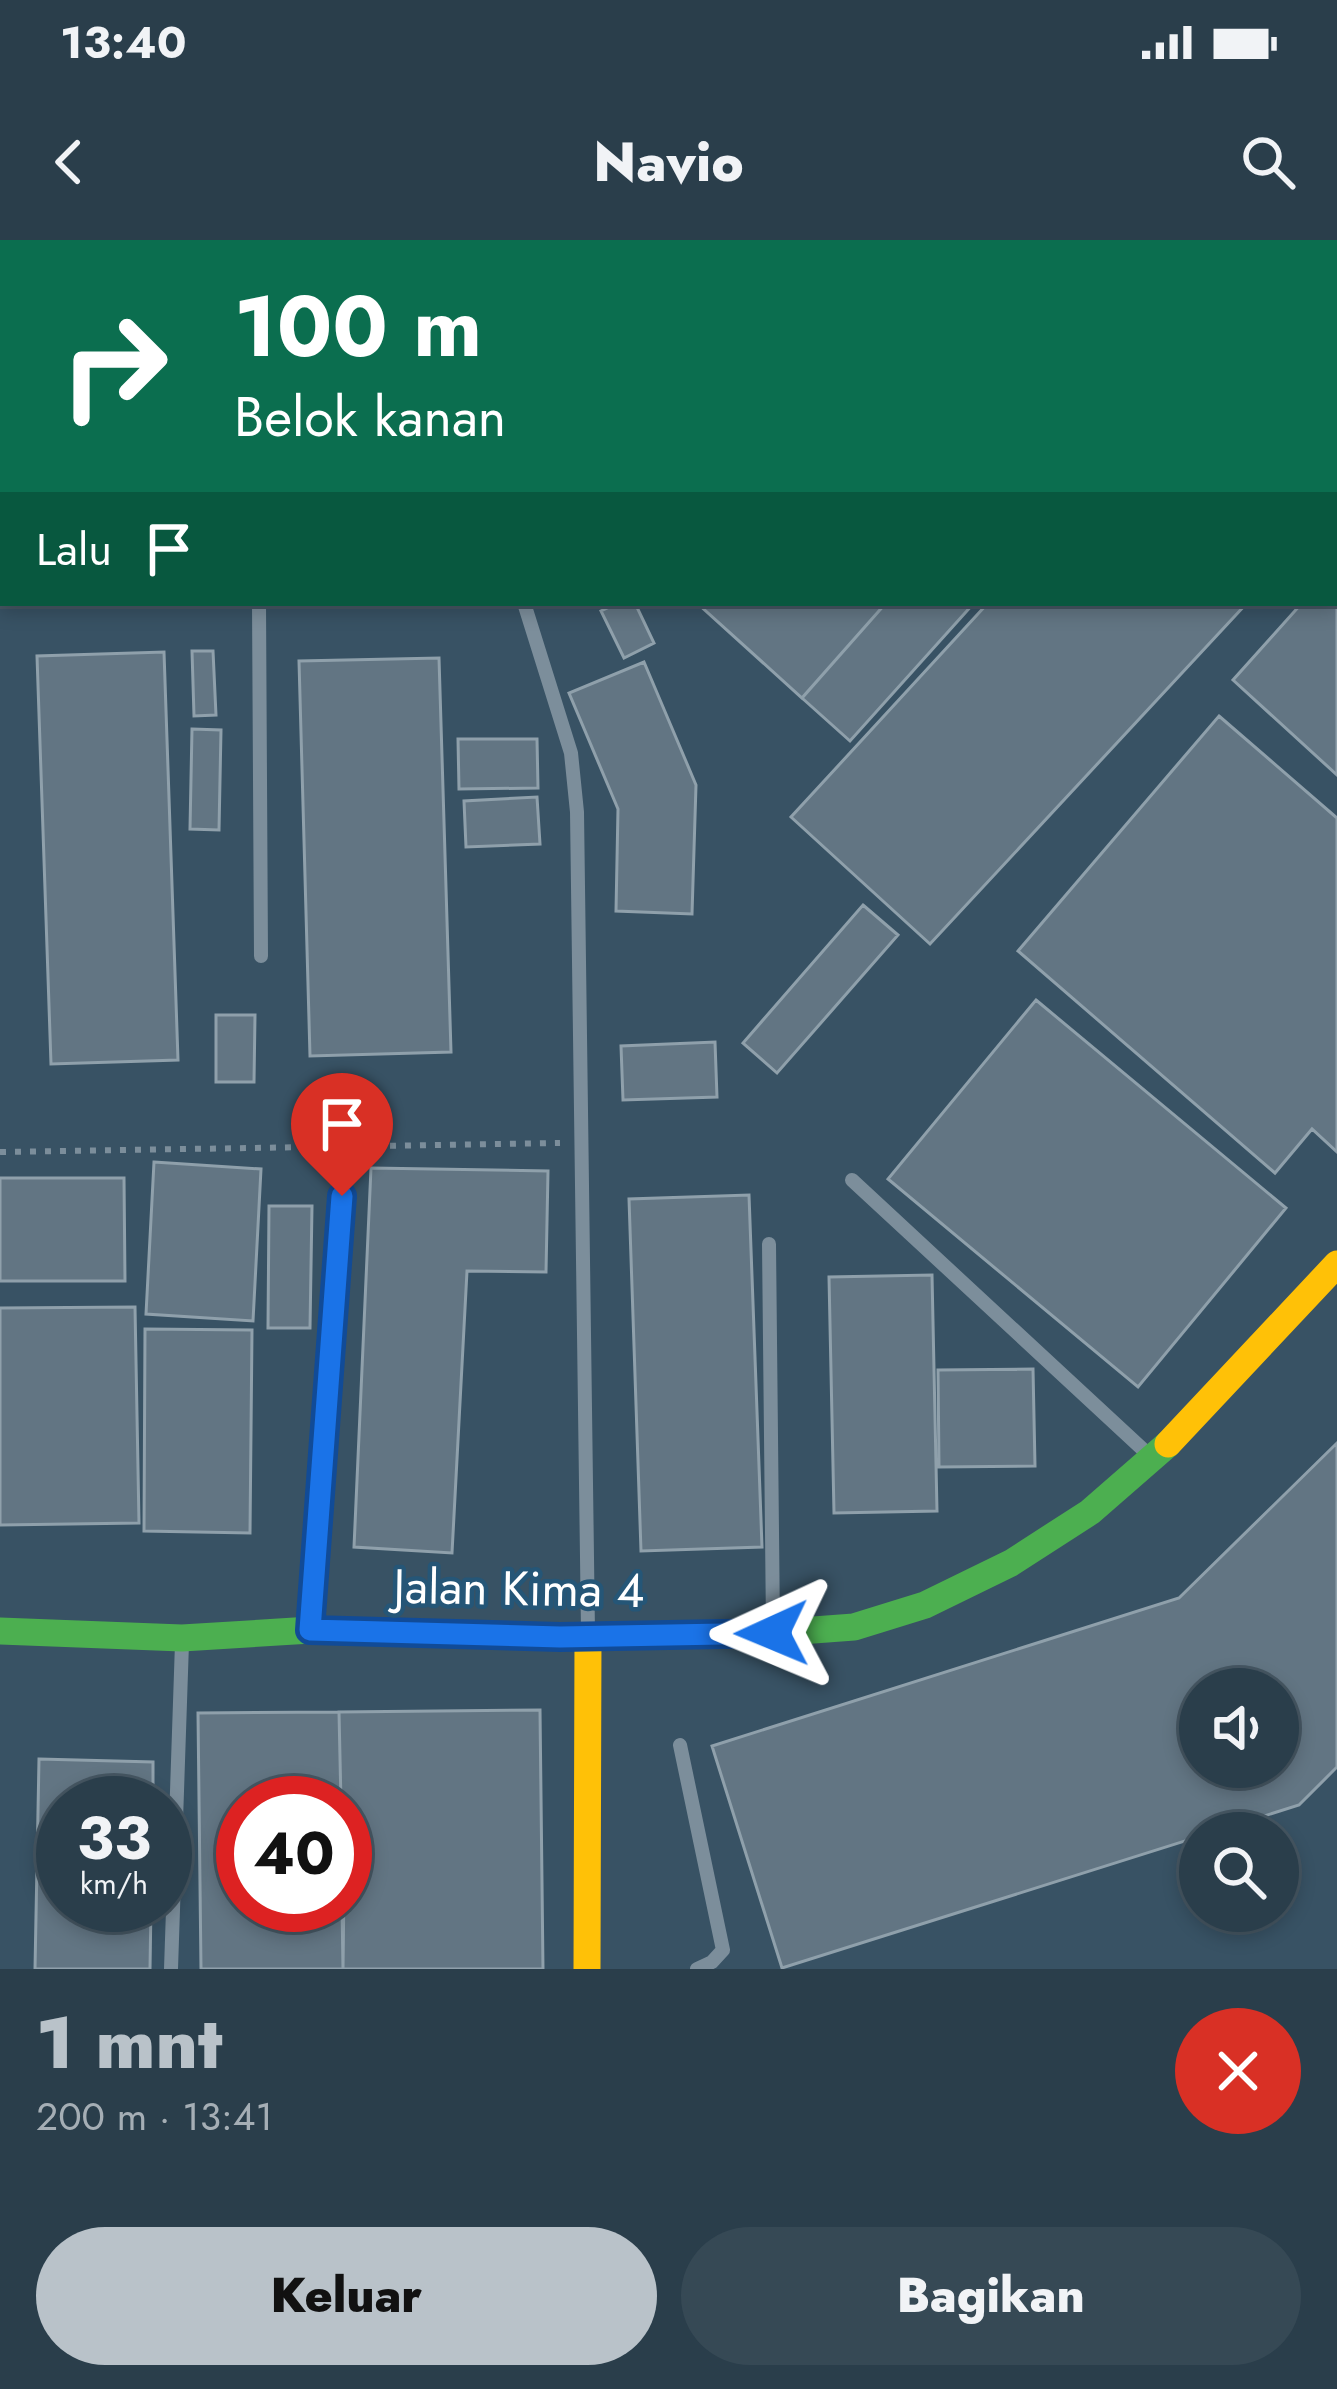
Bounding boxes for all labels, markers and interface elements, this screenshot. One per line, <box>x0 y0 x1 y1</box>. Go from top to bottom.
text: 13:40 <box>60 10 187 75</box>
text: Navio <box>593 123 744 201</box>
icon: back <box>36 129 102 195</box>
icon: search <box>1235 129 1301 195</box>
text: 100 m <box>234 266 482 388</box>
icon: right <box>36 288 192 444</box>
text: Belok kanan <box>234 378 506 456</box>
icon: arrive <box>136 516 202 582</box>
text: Lalu <box>36 517 112 582</box>
pin <box>291 1073 393 1196</box>
icon: arrive <box>309 1091 375 1157</box>
street label: Jalan Kima 4 <box>387 1552 645 1625</box>
position arrow <box>709 1570 835 1696</box>
map controls <box>1179 1668 1299 1932</box>
button: sound <box>1179 1668 1299 1788</box>
speed limit sign: 40 <box>216 1776 372 1932</box>
text: 33 <box>77 1795 151 1882</box>
button: search <box>1179 1812 1299 1932</box>
text: km/h <box>80 1862 148 1905</box>
text: 1 mnt <box>36 1991 222 2095</box>
button: close <box>1175 2008 1301 2134</box>
text: 200 m · 13:41 <box>36 2088 273 2145</box>
button: Keluar <box>36 2227 657 2365</box>
button: Bagikan <box>681 2227 1301 2365</box>

